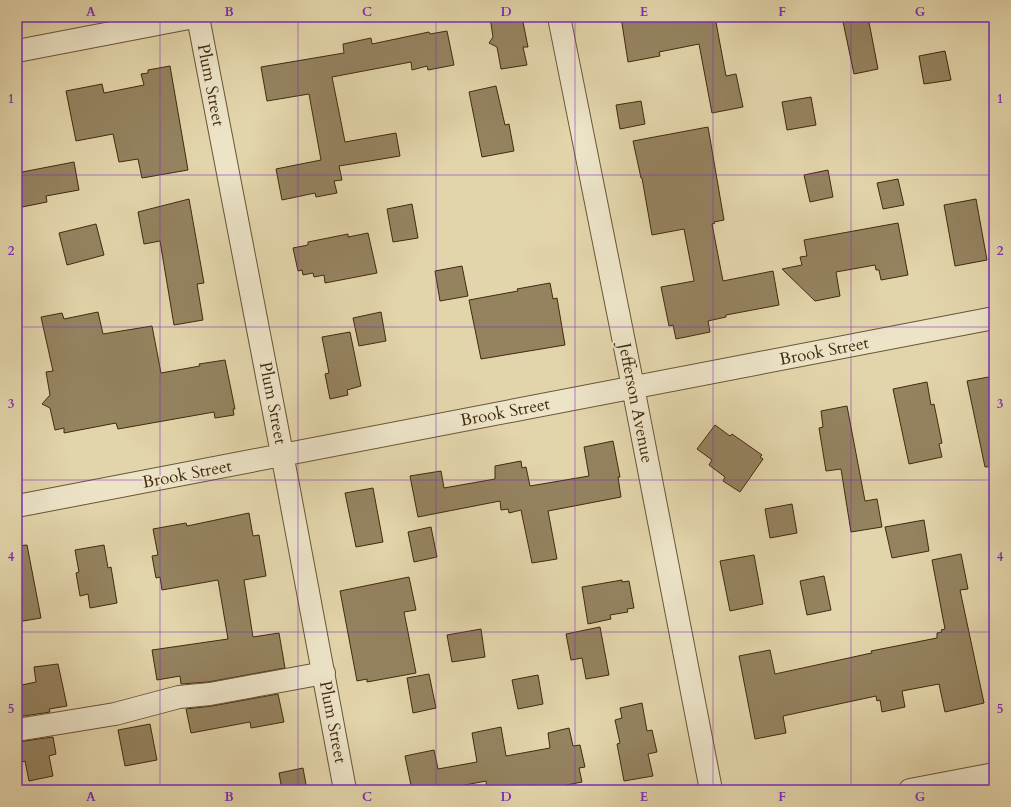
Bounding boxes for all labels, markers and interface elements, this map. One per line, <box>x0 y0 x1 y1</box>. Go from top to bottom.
text: A <box>86 3 96 21</box>
text: B <box>224 3 234 21</box>
text: C <box>362 3 372 21</box>
text: D <box>500 3 512 21</box>
text: E <box>640 3 648 21</box>
text: F <box>778 3 786 21</box>
text: G <box>915 3 926 21</box>
street label: Plum Street <box>192 42 230 129</box>
text: 1 <box>8 90 14 108</box>
text: 1 <box>997 90 1003 108</box>
text: 2 <box>8 242 15 260</box>
text: 2 <box>997 242 1004 260</box>
street label: Brook Street <box>777 331 871 371</box>
street label: Jefferson Avenue <box>613 338 659 465</box>
street label: Plum Street <box>254 360 292 447</box>
street label: Brook Street <box>458 392 552 432</box>
text: 3 <box>8 395 15 413</box>
text: 3 <box>997 395 1004 413</box>
street label: Brook Street <box>140 454 234 494</box>
text: 4 <box>8 548 15 566</box>
text: 4 <box>997 548 1004 566</box>
street label: Plum Street <box>314 679 352 766</box>
text: 5 <box>8 700 14 718</box>
text: 5 <box>997 700 1003 718</box>
text: A <box>86 788 96 806</box>
text: B <box>224 788 234 806</box>
text: C <box>362 788 372 806</box>
text: D <box>500 788 512 806</box>
text: E <box>640 788 648 806</box>
text: F <box>778 788 786 806</box>
text: G <box>915 788 926 806</box>

